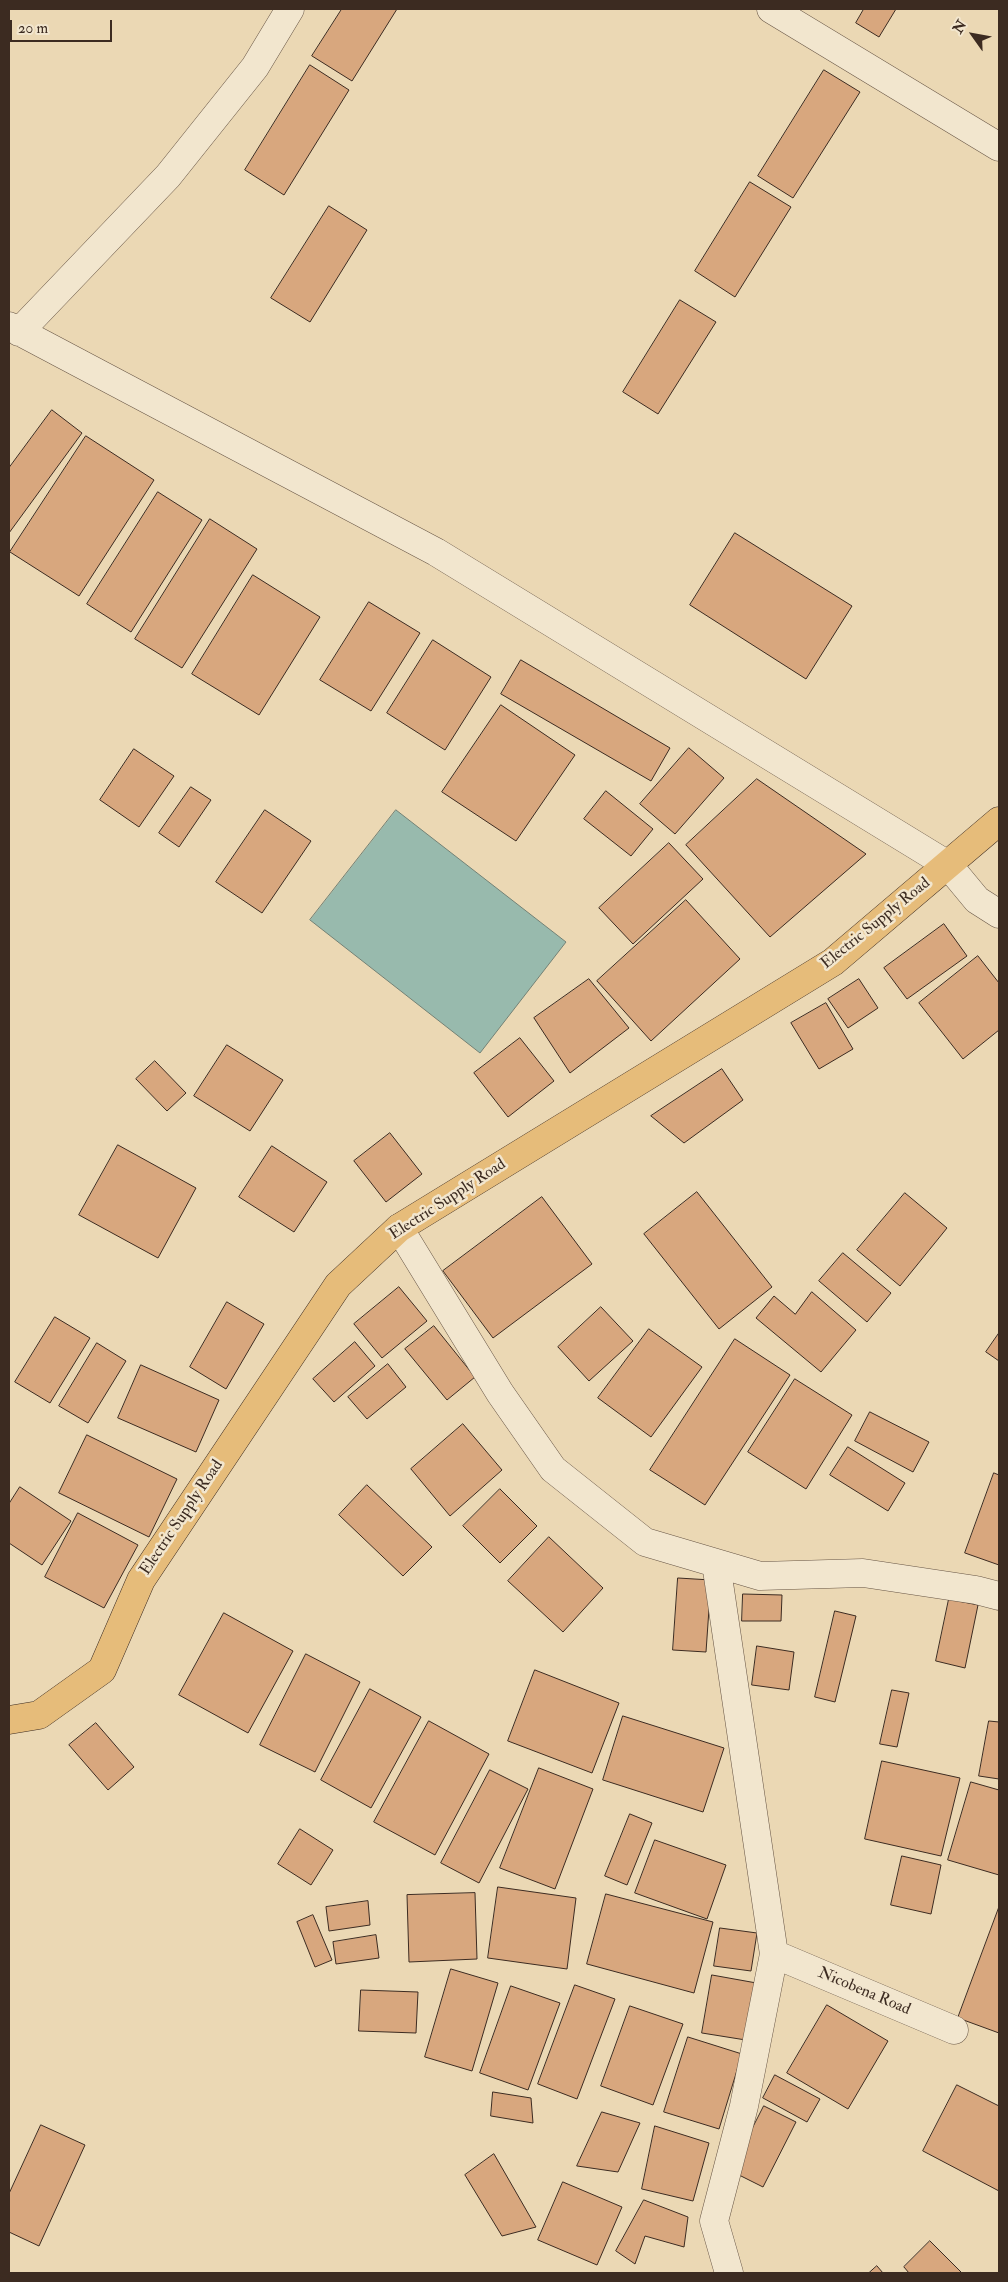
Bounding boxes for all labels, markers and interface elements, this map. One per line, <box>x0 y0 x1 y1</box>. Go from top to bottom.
scale bar <box>12 10 115 42</box>
north arrow <box>948 10 998 60</box>
text: N <box>949 17 970 37</box>
text: 20 m <box>18 19 48 38</box>
street label: Electric Supply Road <box>818 874 934 974</box>
street label: Electric Supply Road <box>386 1155 510 1245</box>
street label: Electric Supply Road <box>136 1457 228 1579</box>
street label: Nicobena Road <box>815 1964 913 2020</box>

